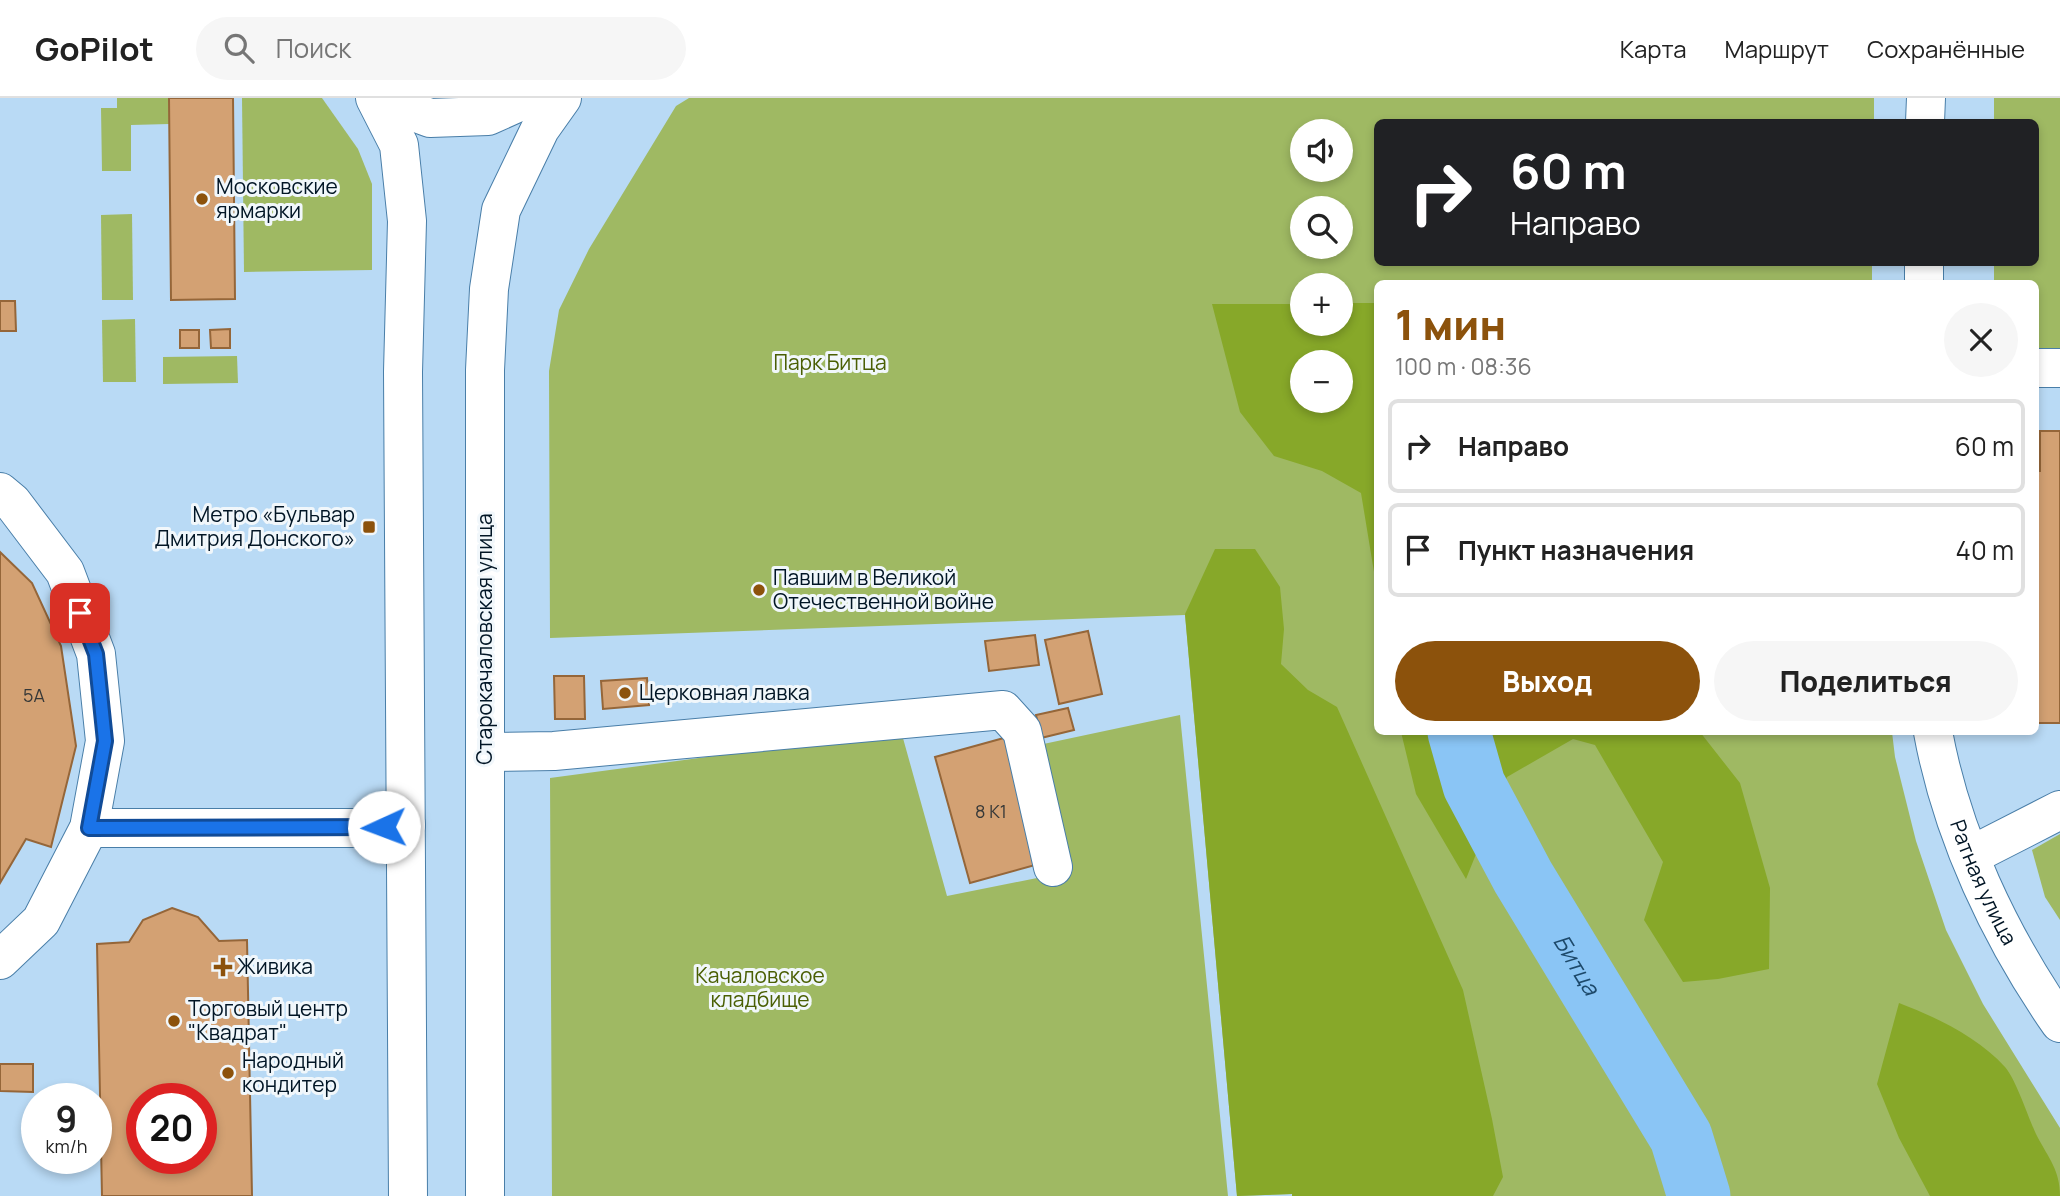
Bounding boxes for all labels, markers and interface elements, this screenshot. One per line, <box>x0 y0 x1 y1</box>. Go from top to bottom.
search box <box>196 17 686 80</box>
text: GoPilot <box>35 26 154 71</box>
icon: search <box>220 29 258 67</box>
text: Поиск <box>276 30 351 66</box>
text: Карта <box>1620 32 1687 65</box>
text: Маршрут <box>1725 32 1829 65</box>
text: Сохранённые <box>1867 32 2025 65</box>
map controls <box>1290 119 1353 413</box>
button: sound <box>1290 119 1353 182</box>
text: 60 m <box>1510 137 1627 204</box>
icon: right <box>1395 147 1486 238</box>
place label: Московские ярмарки <box>216 172 338 224</box>
marker: Московские ярмарки <box>194 191 210 207</box>
button: search <box>1290 196 1353 259</box>
text: Направо <box>1510 201 1641 245</box>
button: + <box>1290 273 1353 336</box>
text: 1 мин <box>1395 295 1506 353</box>
button: close <box>1944 303 2018 377</box>
park label: Парк Битца <box>773 348 887 376</box>
button: − <box>1290 350 1353 413</box>
text: 100 m · 08:36 <box>1395 350 1532 382</box>
icon: right <box>1399 427 1437 465</box>
text: Направо <box>1458 428 1569 464</box>
text: 60 m <box>1955 428 2014 464</box>
place label: Метро «Бульвар Дмитрия Донского» <box>154 500 355 552</box>
street label: Старокачаловская улица <box>470 513 498 765</box>
marker: Метро «Бульвар Дмитрия Донского» <box>361 519 377 535</box>
icon: arrive <box>1399 531 1437 569</box>
text: Пункт назначения <box>1458 532 1694 568</box>
text: 40 m <box>1956 532 2014 568</box>
place label: Павшим в Великой Отечественной войне <box>773 563 994 615</box>
marker: Павшим в Великой Отечественной войне <box>751 582 767 598</box>
pin <box>50 583 110 643</box>
icon: arrive <box>61 594 99 632</box>
button: Выход <box>1395 641 1700 721</box>
button: Поделиться <box>1714 641 2018 721</box>
place label: Церковная лавка <box>639 678 810 706</box>
house number: 5А <box>23 683 45 707</box>
marker: Церковная лавка <box>617 685 633 701</box>
position arrow <box>347 790 421 864</box>
house number: 8 К1 <box>975 799 1007 823</box>
street label: Ратная улица <box>1944 816 2024 950</box>
water label: Битца <box>1546 928 1609 1002</box>
place label: Живика <box>237 952 313 980</box>
marker: Живика <box>215 959 231 975</box>
park label: Качаловское кладбище <box>695 961 825 1013</box>
place label: Торговый центр "Квадрат" <box>188 994 348 1046</box>
marker: Торговый центр "Квадрат" <box>166 1013 182 1029</box>
place label: Народный кондитер <box>242 1046 344 1098</box>
marker: Народный кондитер <box>220 1065 236 1081</box>
speed limit sign: 20 <box>126 1083 217 1174</box>
text: 9 <box>56 1095 77 1143</box>
text: km/h <box>46 1134 87 1158</box>

